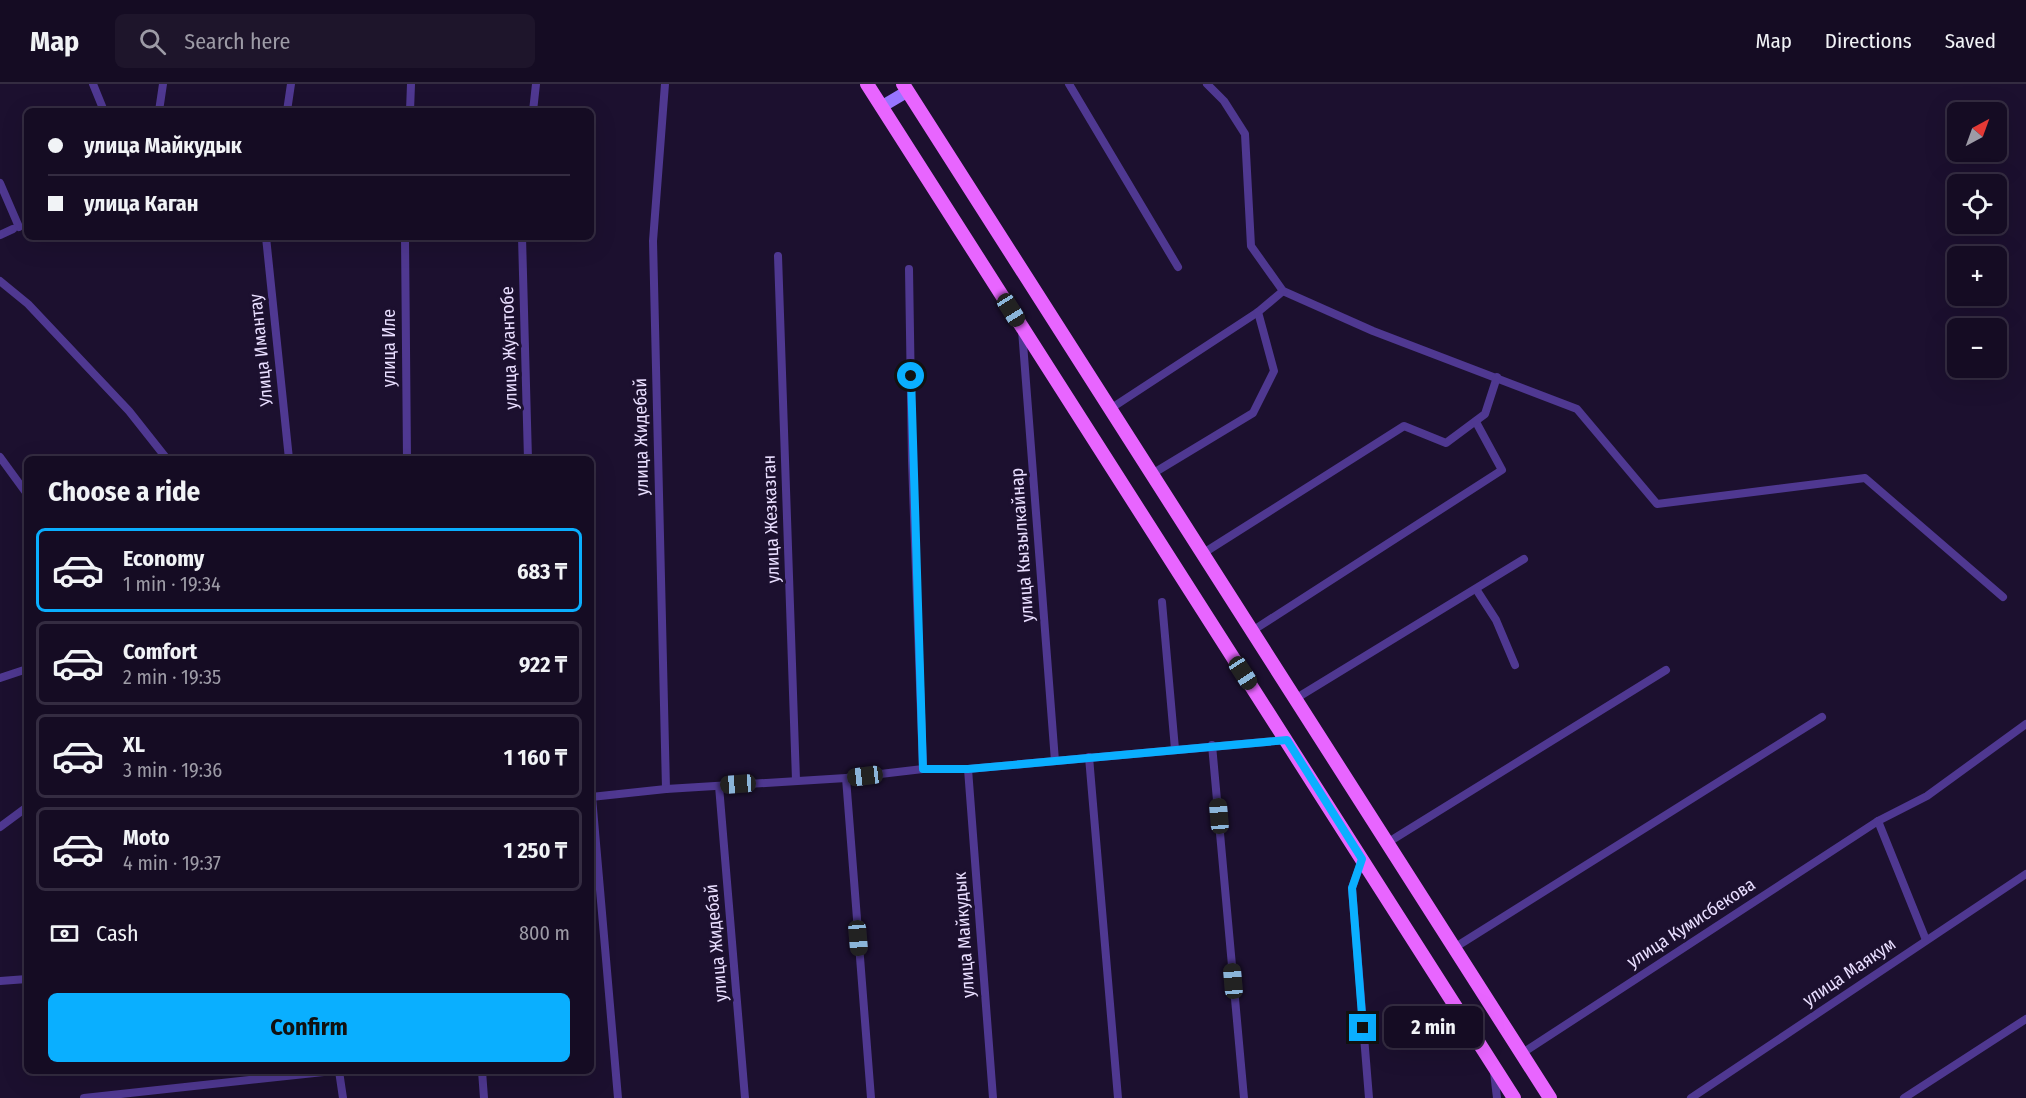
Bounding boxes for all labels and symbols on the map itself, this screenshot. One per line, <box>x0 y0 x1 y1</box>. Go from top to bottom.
north arrow <box>1947 102 2007 162</box>
street label: улица Жуантобе <box>496 286 522 410</box>
car <box>994 290 1028 330</box>
street label: Улица Имантау <box>244 293 278 408</box>
street label: улица Иле <box>378 309 400 387</box>
route start <box>897 362 924 389</box>
street label: улица Жидебай <box>629 378 653 496</box>
street label: улица Жезказган <box>758 454 784 584</box>
street label: улица Кызылкайнар <box>1006 467 1038 623</box>
car <box>1226 653 1260 693</box>
car <box>846 765 884 787</box>
car <box>719 774 757 794</box>
car <box>1208 797 1230 835</box>
street label: улица Майкудык <box>949 871 979 999</box>
street label: улица Кумисбекова <box>1623 873 1759 973</box>
street label: улица Жидебай <box>700 883 732 1003</box>
car <box>847 919 869 957</box>
street label: улица Маякум <box>1798 933 1900 1011</box>
car <box>1222 962 1244 1000</box>
callout: 2 min <box>1384 1007 1483 1049</box>
route end <box>1349 1014 1376 1041</box>

